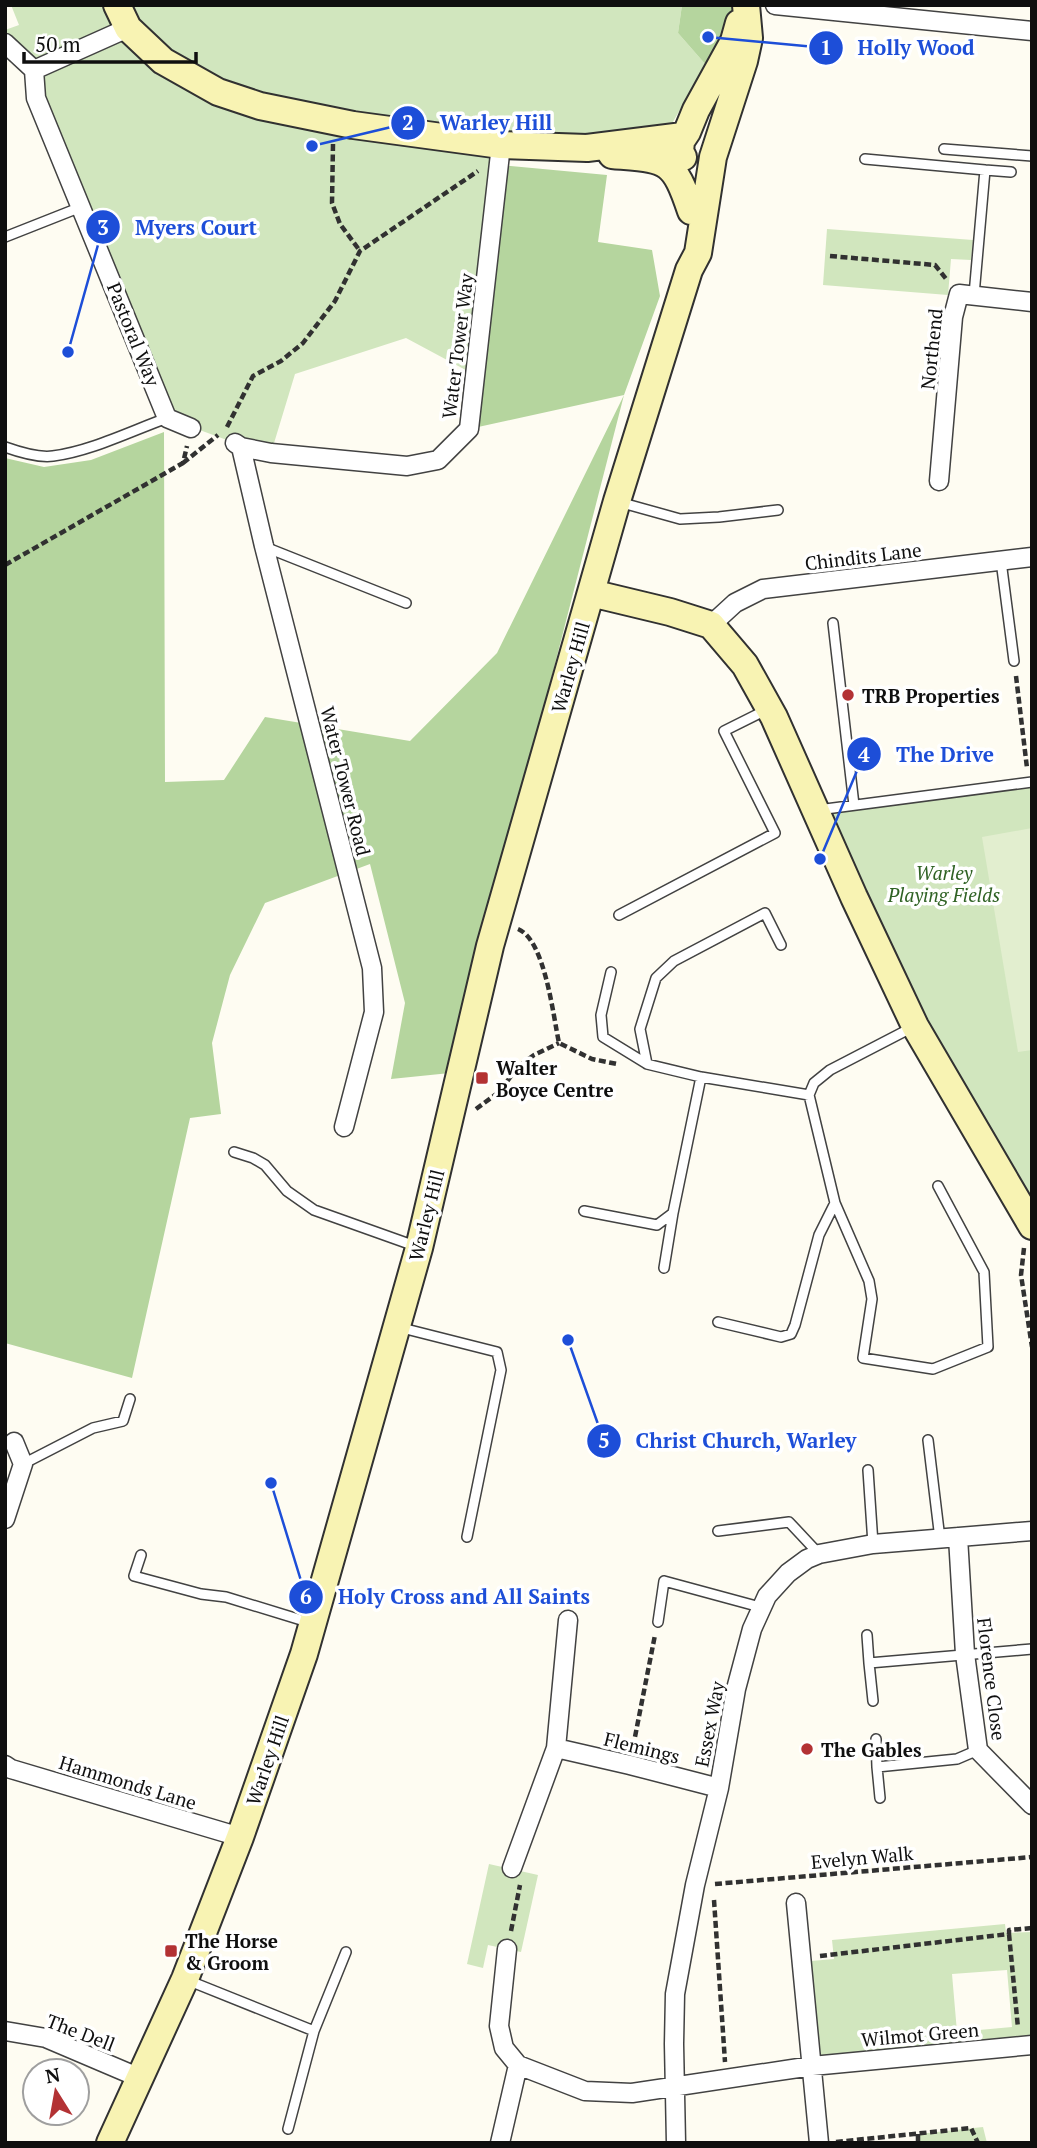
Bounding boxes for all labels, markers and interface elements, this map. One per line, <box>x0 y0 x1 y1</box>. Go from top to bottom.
scale bar <box>24 21 196 65</box>
callout: Holly Wood <box>809 27 989 69</box>
text: 50 m <box>35 30 81 58</box>
text: 1 <box>820 33 832 61</box>
text: Holly Wood <box>858 33 975 61</box>
callout: Warley Hill <box>390 102 566 144</box>
text: 2 <box>402 108 414 136</box>
text: Warley Hill <box>440 108 552 136</box>
callout: Myers Court <box>86 206 271 248</box>
text: 3 <box>97 213 109 241</box>
text: Myers Court <box>135 213 258 241</box>
street label: Water Tower Way <box>436 272 478 420</box>
street label: Pastoral Way <box>102 278 166 390</box>
street label: Northend <box>914 307 948 391</box>
street label: Chindits Lane <box>803 536 923 576</box>
street label: Warley Hill <box>545 619 595 715</box>
place label: TRB Properties <box>862 683 1000 708</box>
marker: TRB Properties <box>840 687 856 703</box>
street label: Water Tower Road <box>315 704 377 859</box>
callout: The Drive <box>847 733 1008 775</box>
text: 4 <box>858 740 870 768</box>
text: The Drive <box>896 740 994 768</box>
park label: Warley Playing Fields <box>887 860 1000 907</box>
place label: Walter Boyce Centre <box>496 1055 614 1102</box>
marker: Walter Boyce Centre <box>474 1070 490 1086</box>
street label: Warley Hill <box>403 1167 449 1263</box>
callout: Christ Church, Warley <box>587 1420 871 1462</box>
text: 5 <box>598 1426 610 1454</box>
text: Christ Church, Warley <box>636 1426 857 1454</box>
callout: Holy Cross and All Saints <box>289 1576 604 1618</box>
text: 6 <box>300 1582 312 1610</box>
text: Holy Cross and All Saints <box>338 1582 590 1610</box>
street label: Florence Close <box>972 1616 1012 1742</box>
street label: Essex Way <box>688 1679 730 1769</box>
street label: Warley Hill <box>240 1712 294 1808</box>
street label: Flemings <box>601 1726 683 1768</box>
place label: The Gables <box>821 1737 922 1762</box>
marker: The Gables <box>799 1741 815 1757</box>
street label: Hammonds Lane <box>56 1749 200 1815</box>
street label: Evelyn Walk <box>810 1840 914 1874</box>
place label: The Horse & Groom <box>185 1928 278 1975</box>
marker: The Horse & Groom <box>163 1943 179 1959</box>
street label: The Dell <box>43 2008 119 2056</box>
street label: Wilmot Green <box>860 2016 980 2052</box>
north arrow <box>21 2057 91 2127</box>
text: N <box>43 2061 63 2088</box>

